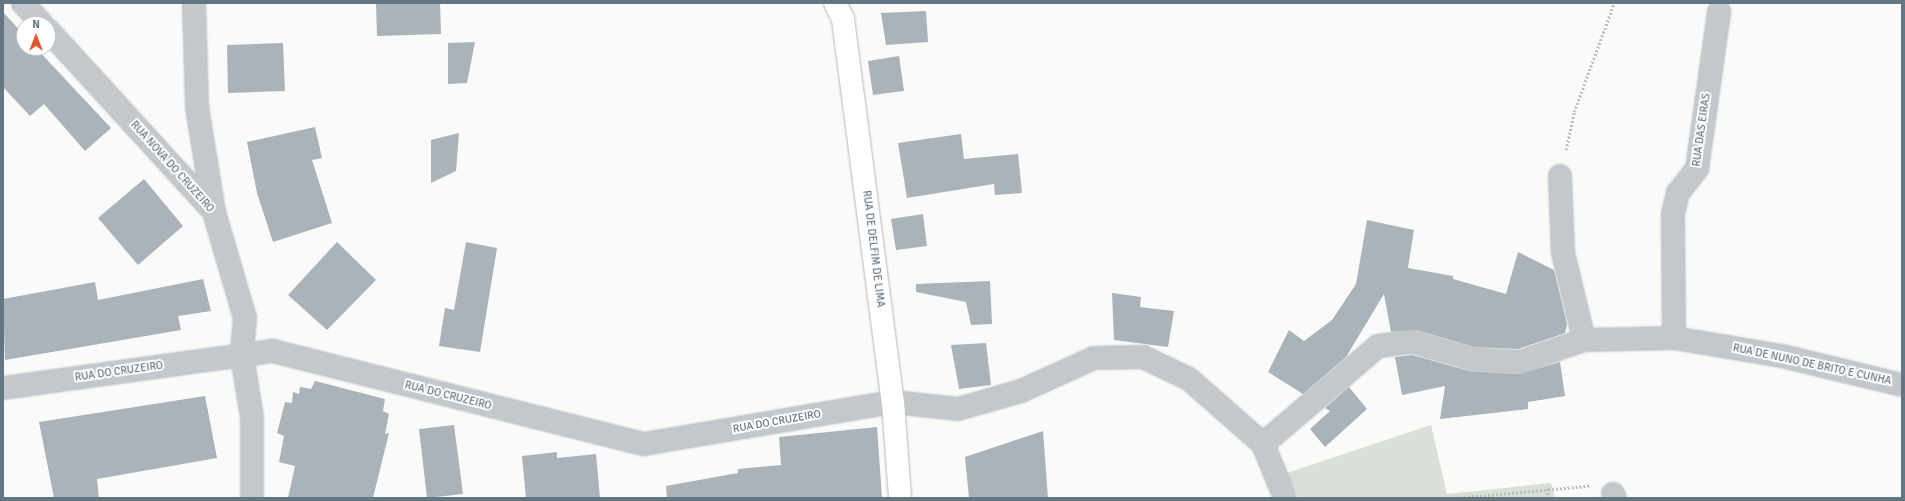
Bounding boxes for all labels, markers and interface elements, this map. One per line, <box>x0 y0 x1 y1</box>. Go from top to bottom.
north arrow <box>16 16 56 56</box>
text: N <box>32 18 40 31</box>
street label: RUA DAS EIRAS <box>1690 92 1714 168</box>
street label: RUA NOVA DO CRUZEIRO <box>127 119 217 215</box>
street label: RUA DE DELFIM DE LIMA <box>859 190 887 308</box>
street label: RUA DE NUNO DE BRITO E CUNHA <box>1732 342 1892 388</box>
street label: RUA DO CRUZEIRO <box>74 359 164 385</box>
street label: RUA DO CRUZEIRO <box>403 379 493 413</box>
street label: RUA DO CRUZEIRO <box>732 408 822 436</box>

